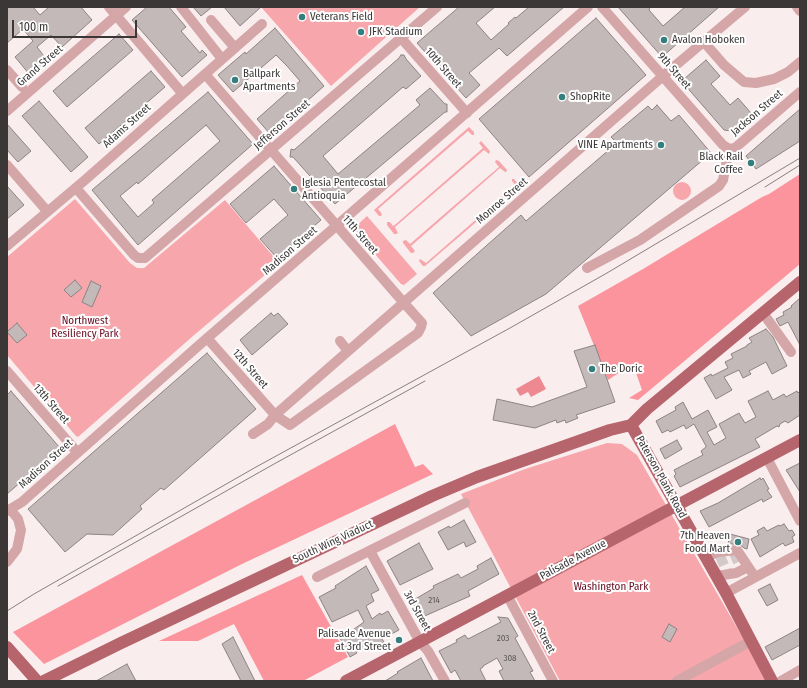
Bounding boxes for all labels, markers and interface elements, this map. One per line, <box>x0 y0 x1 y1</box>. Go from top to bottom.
place label: Veterans Field <box>310 10 373 24</box>
scale bar <box>14 12 139 38</box>
marker: Veterans Field <box>297 12 307 22</box>
text: 100 m <box>19 20 48 34</box>
place label: JFK Stadium <box>369 25 422 39</box>
marker: JFK Stadium <box>356 27 366 37</box>
place label: Avalon Hoboken <box>672 33 745 47</box>
marker: Avalon Hoboken <box>659 35 669 45</box>
street label: Grand Street <box>14 42 66 90</box>
street label: 10th Street <box>422 45 464 91</box>
street label: 9th Street <box>654 50 694 92</box>
place label: Ballpark Apartments <box>243 67 295 93</box>
marker: Ballpark Apartments <box>230 75 240 85</box>
street label: Jackson Street <box>728 87 786 139</box>
place label: ShopRite <box>570 90 611 104</box>
marker: ShopRite <box>557 92 567 102</box>
street label: Jefferson Street <box>251 97 313 153</box>
street label: Adams Street <box>100 101 154 151</box>
place label: VINE Apartments <box>578 138 653 152</box>
marker: VINE Apartments <box>656 140 666 150</box>
place label: Black Rail Coffee <box>699 150 743 176</box>
marker: Black Rail Coffee <box>746 158 756 168</box>
street label: Monroe Street <box>474 175 530 227</box>
place label: Iglesia Pentecostal Antioquia <box>302 176 386 202</box>
marker: Iglesia Pentecostal Antioquia <box>289 184 299 194</box>
street label: 11th Street <box>339 213 381 257</box>
street label: Madison Street <box>260 224 320 278</box>
park label: Northwest Resiliency Park <box>51 314 119 340</box>
street label: 12th Street <box>229 346 271 392</box>
place label: The Doric <box>600 362 642 376</box>
marker: The Doric <box>587 364 597 374</box>
street label: 13th Street <box>30 381 72 427</box>
street label: Paterson Plank Road <box>633 433 689 521</box>
street label: Madison Street <box>16 436 76 492</box>
street label: South Wing Viaduct <box>291 518 375 566</box>
place label: 7th Heaven Food Mart <box>680 529 730 555</box>
street label: Palisade Avenue <box>538 537 608 583</box>
marker: 7th Heaven Food Mart <box>733 537 743 547</box>
park label: Washington Park <box>574 580 648 594</box>
street label: 3rd Street <box>401 589 433 633</box>
house number: 214 <box>428 595 440 605</box>
street label: 2nd Street <box>524 609 558 655</box>
place label: Palisade Avenue at 3rd Street <box>318 627 391 653</box>
house number: 203 <box>497 633 509 643</box>
marker: Palisade Avenue at 3rd Street <box>394 635 404 645</box>
house number: 308 <box>503 653 517 663</box>

